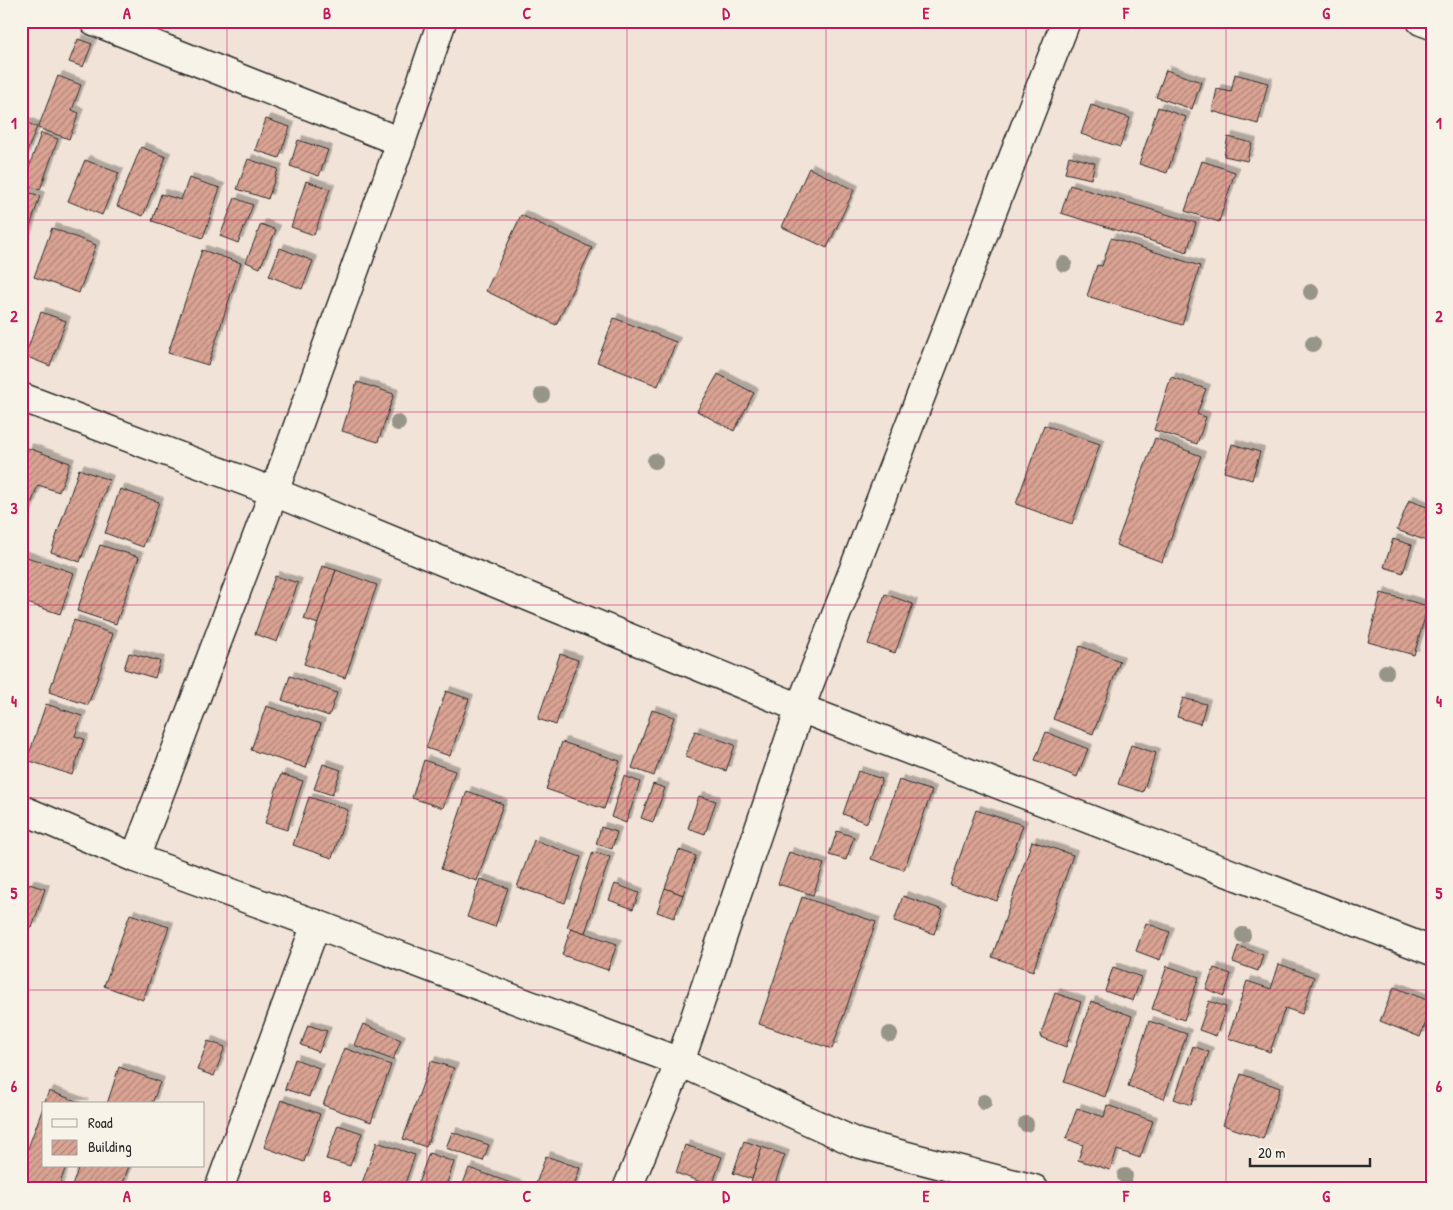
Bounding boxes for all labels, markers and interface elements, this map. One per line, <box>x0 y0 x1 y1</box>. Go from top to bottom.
text: A <box>123 2 131 24</box>
text: B <box>323 2 331 24</box>
text: C <box>523 2 532 24</box>
text: D <box>722 2 730 24</box>
text: E <box>922 2 930 24</box>
text: F <box>1122 2 1130 24</box>
text: G <box>1322 2 1330 24</box>
text: 1 <box>11 112 17 134</box>
text: 1 <box>1436 112 1442 134</box>
text: 2 <box>10 305 18 327</box>
text: 2 <box>1435 305 1443 327</box>
text: 3 <box>10 497 18 519</box>
text: 3 <box>1435 497 1443 519</box>
text: 4 <box>11 690 17 712</box>
text: 4 <box>1436 690 1442 712</box>
text: 5 <box>11 882 18 904</box>
text: 5 <box>1436 882 1443 904</box>
text: 6 <box>11 1075 18 1097</box>
text: 6 <box>1436 1075 1443 1097</box>
legend <box>42 1102 205 1168</box>
text: Road <box>88 1112 113 1133</box>
scale bar <box>1250 1135 1370 1167</box>
text: Building <box>88 1136 132 1157</box>
text: 20 m <box>1258 1142 1285 1163</box>
text: A <box>123 1185 131 1207</box>
text: B <box>323 1185 331 1207</box>
text: C <box>523 1185 532 1207</box>
text: D <box>722 1185 730 1207</box>
text: E <box>922 1185 930 1207</box>
text: F <box>1122 1185 1130 1207</box>
text: G <box>1322 1185 1330 1207</box>

